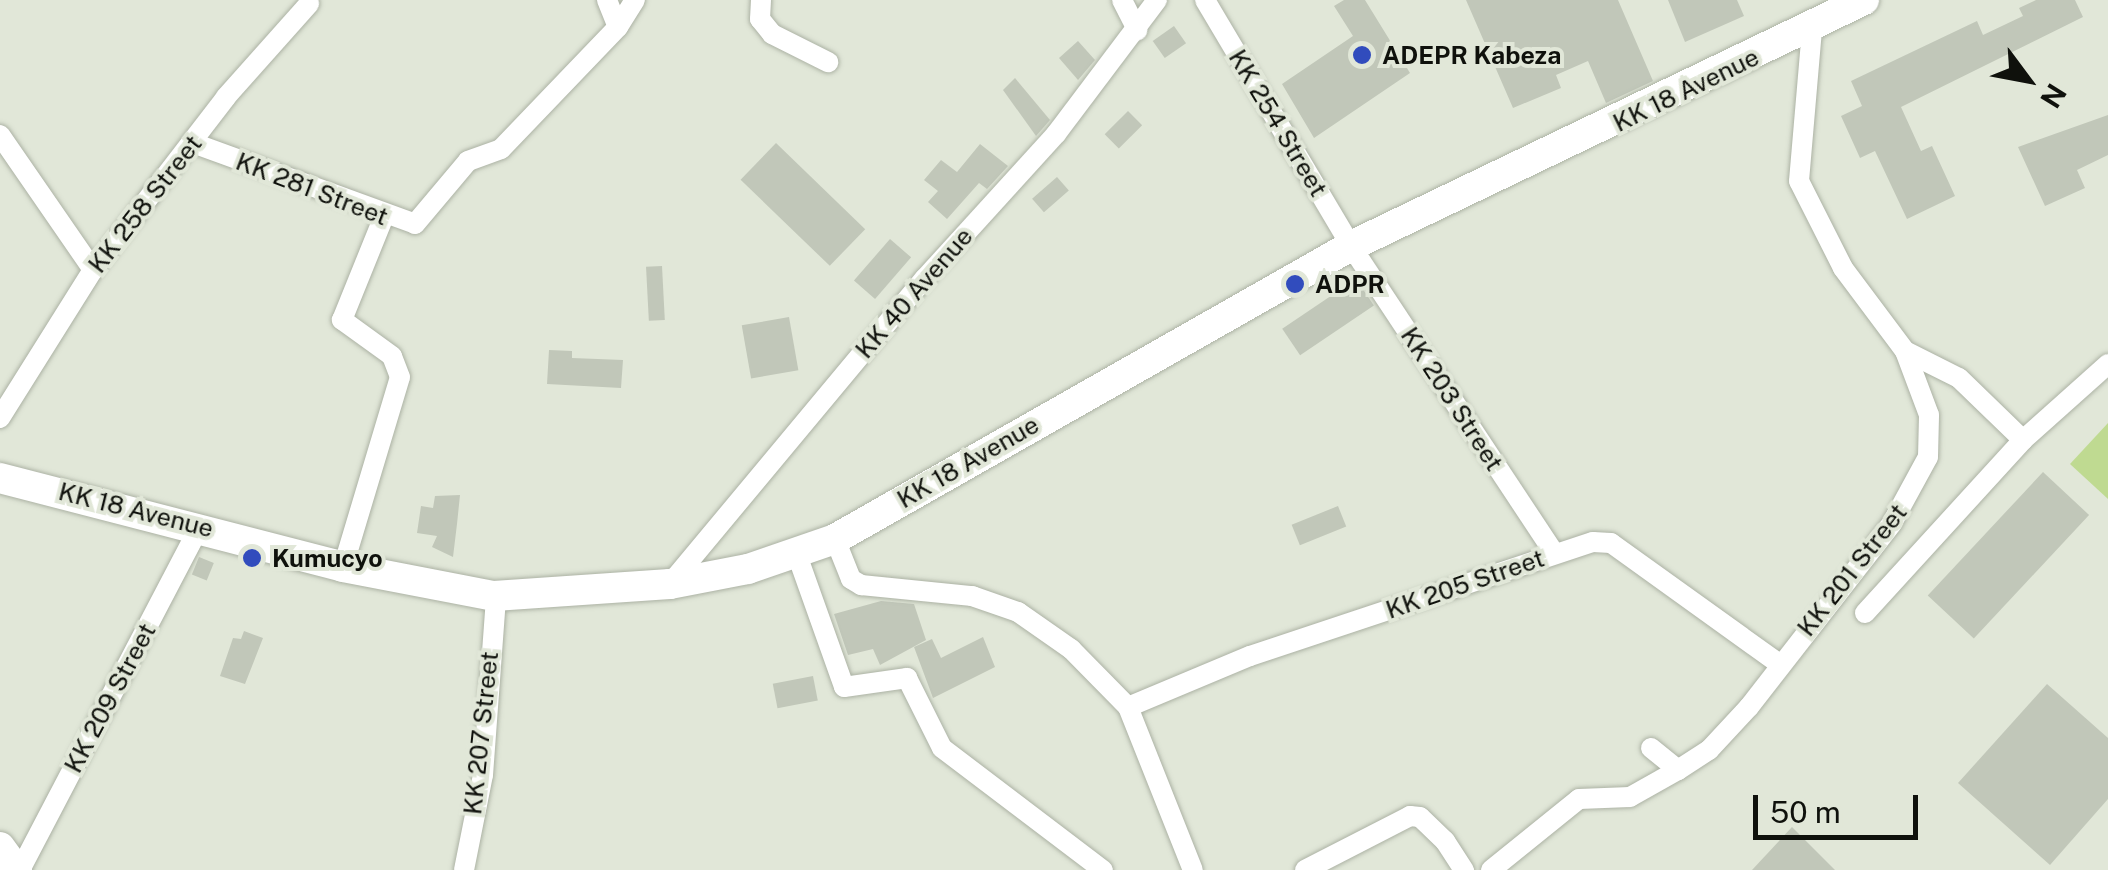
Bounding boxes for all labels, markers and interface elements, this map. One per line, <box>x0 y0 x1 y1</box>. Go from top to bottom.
north arrow <box>1978 30 2078 130</box>
place label: ADEPR Kabeza <box>1382 40 1561 70</box>
street label: KK 18 Avenue <box>1608 42 1764 138</box>
street label: KK 254 Street <box>1222 44 1334 202</box>
marker: ADEPR Kabeza <box>1351 44 1373 66</box>
text: N <box>2034 78 2074 114</box>
street label: KK 258 Street <box>82 129 208 279</box>
street label: KK 281 Street <box>232 146 392 232</box>
street label: KK 40 Avenue <box>849 222 979 364</box>
place label: ADPR <box>1315 269 1385 299</box>
marker: ADPR <box>1284 273 1306 295</box>
street label: KK 203 Street <box>1394 322 1510 476</box>
street label: KK 18 Avenue <box>892 409 1044 515</box>
street label: KK 18 Avenue <box>55 476 217 544</box>
street label: KK 201 Street <box>1791 498 1913 642</box>
place label: Kumucyo <box>272 543 383 573</box>
street label: KK 205 Street <box>1382 543 1548 625</box>
marker: Kumucyo <box>241 547 263 569</box>
street label: KK 209 Street <box>58 618 162 778</box>
street label: KK 207 Street <box>458 650 504 816</box>
scale bar <box>1758 775 1923 837</box>
text: 50 m <box>1770 794 1841 830</box>

